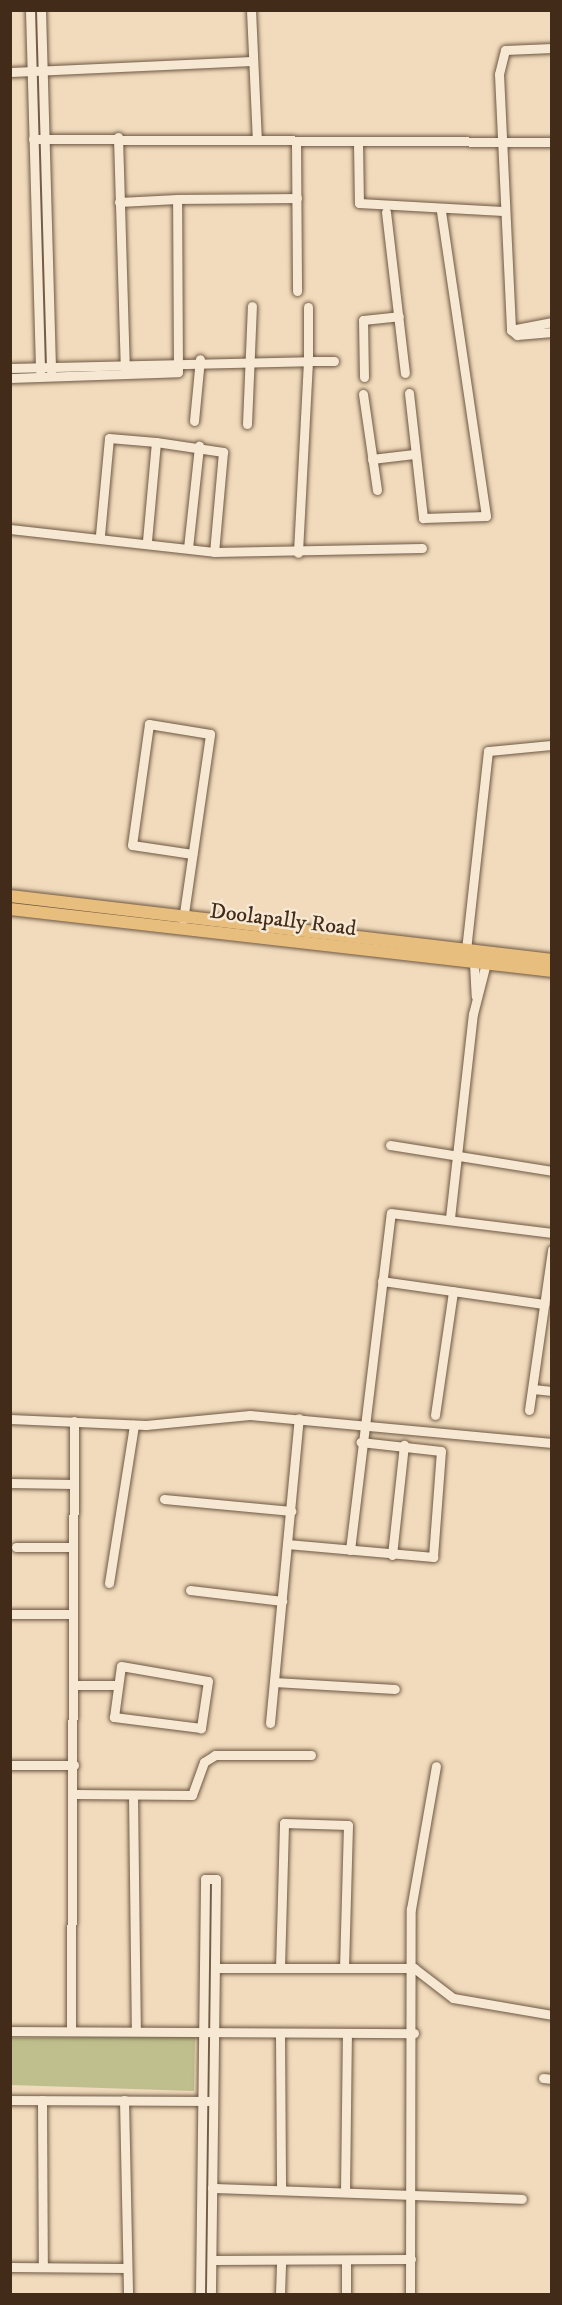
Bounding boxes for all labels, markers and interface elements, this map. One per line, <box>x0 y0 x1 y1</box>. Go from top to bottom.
street label: Doolapally Road <box>208 898 358 942</box>

